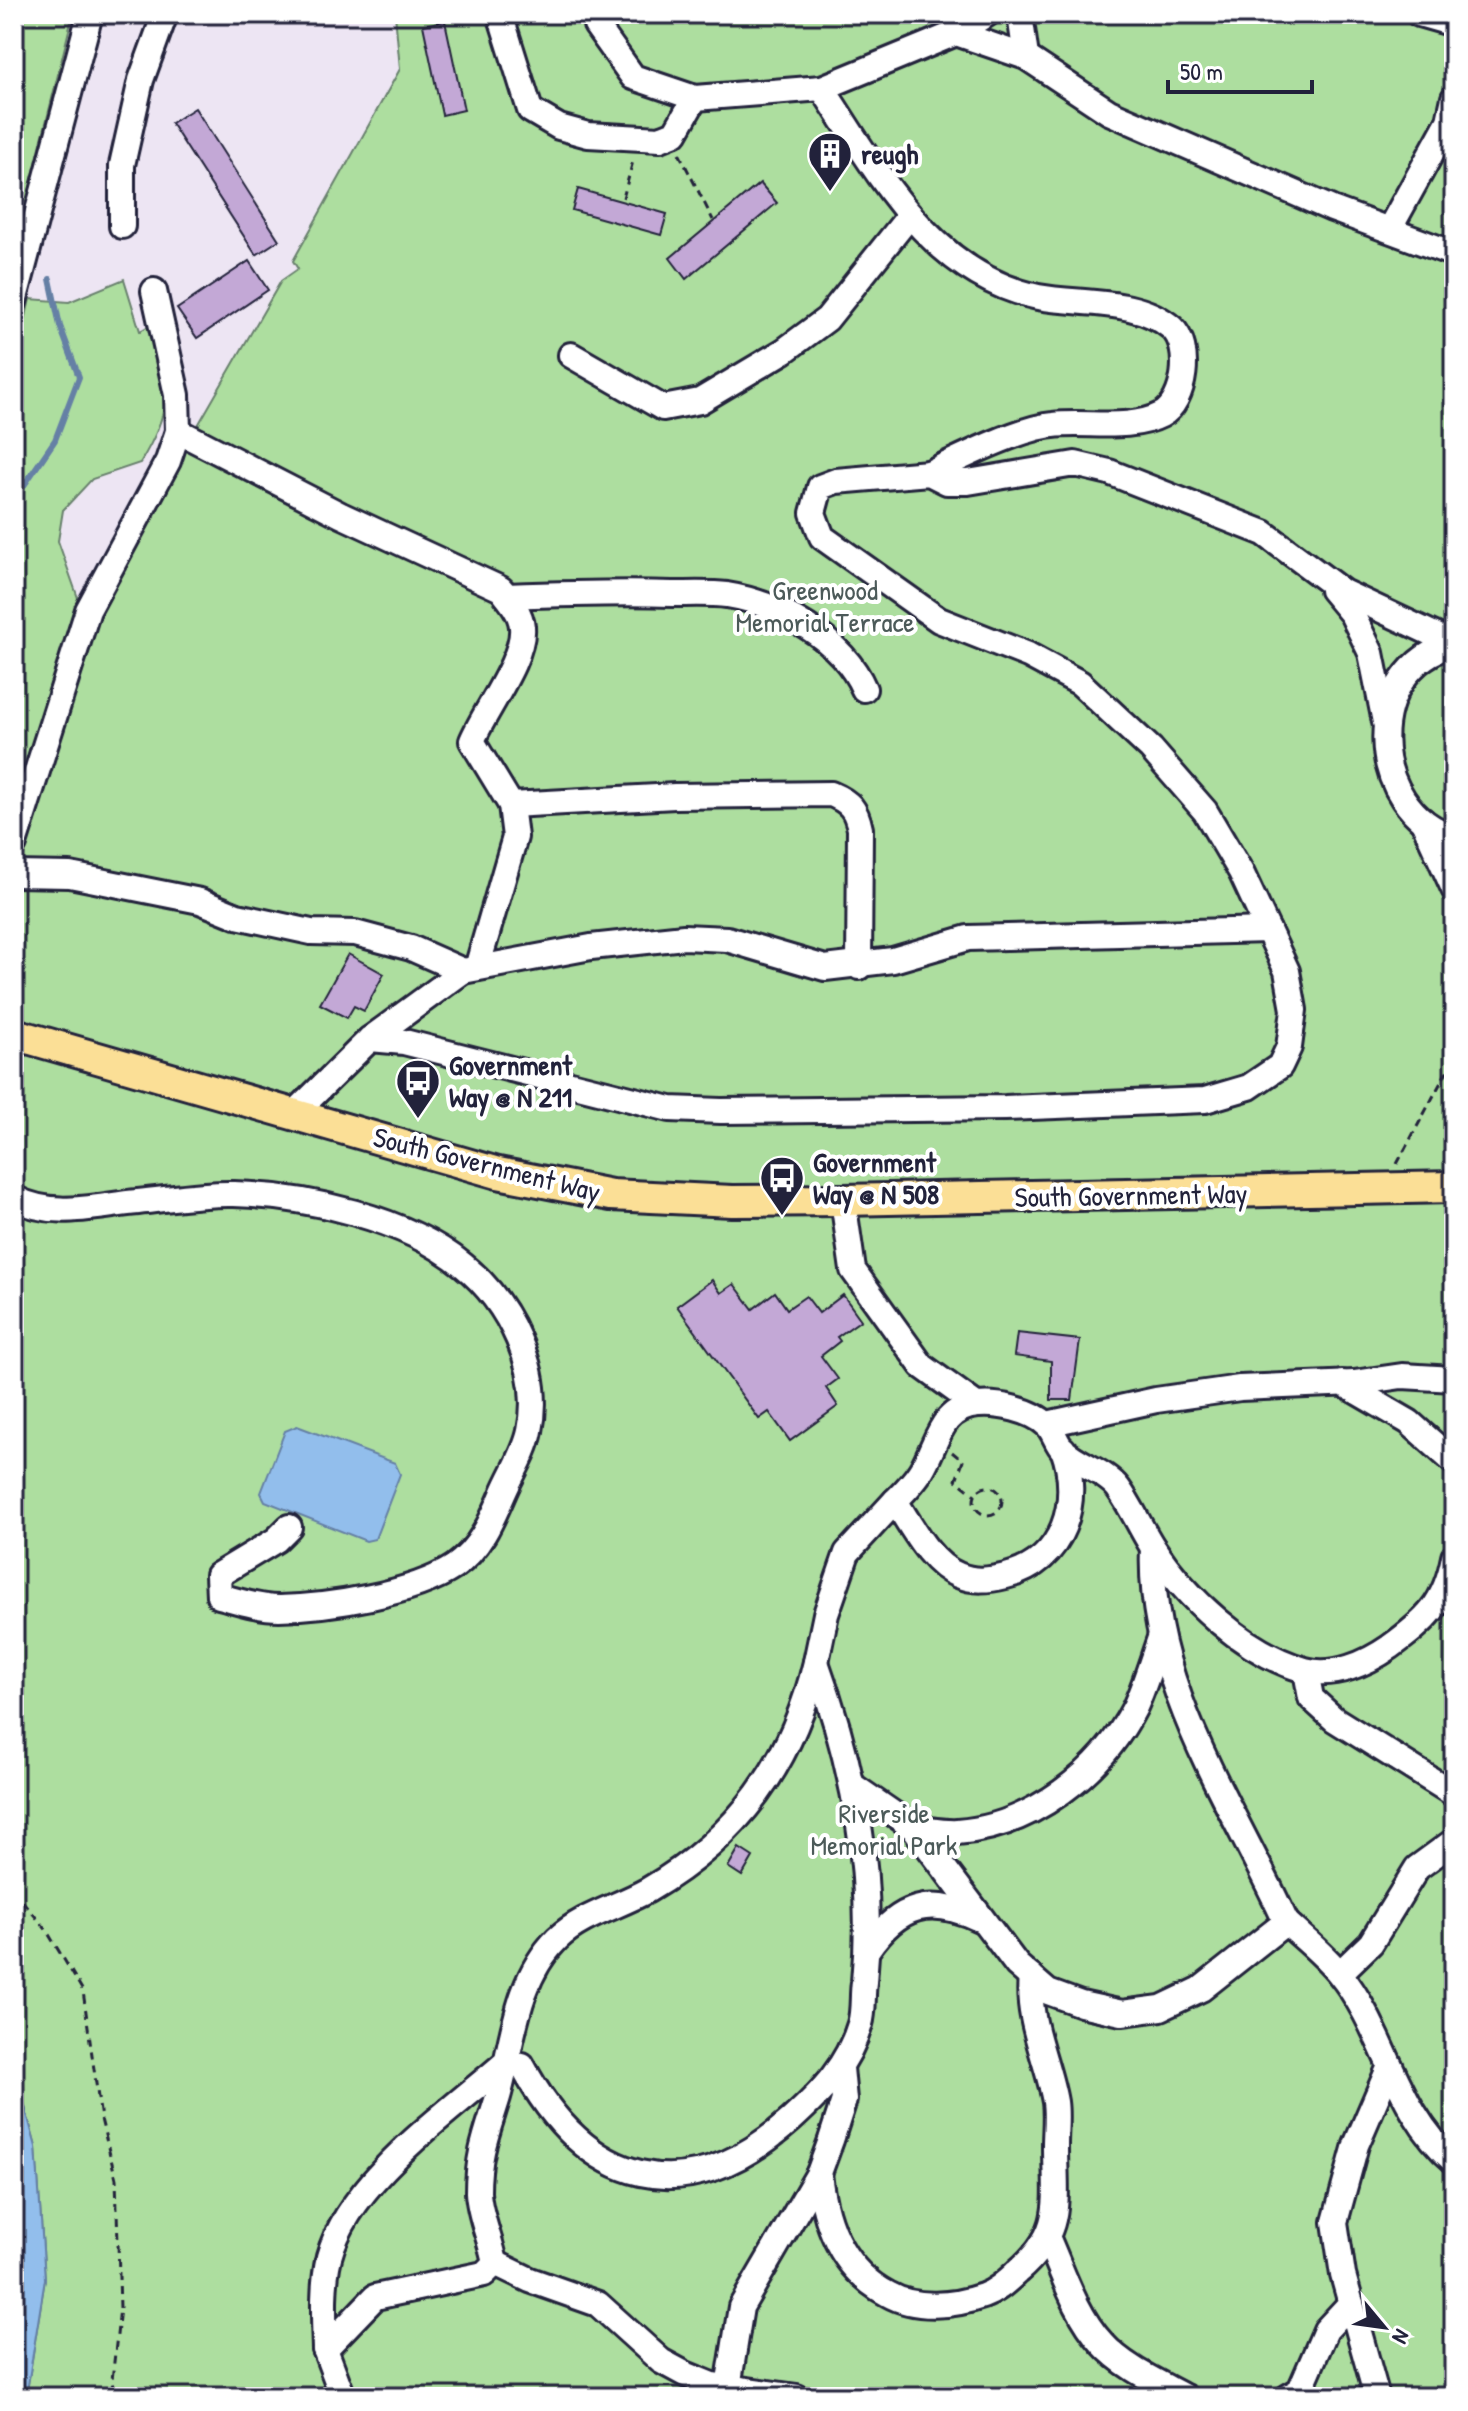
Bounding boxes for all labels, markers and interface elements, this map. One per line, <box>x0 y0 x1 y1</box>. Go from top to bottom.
scale bar <box>1168 44 1312 94</box>
text: 50 m <box>1180 55 1223 87</box>
building icon: reugh <box>806 130 854 193</box>
place label: reugh <box>861 135 919 174</box>
park label: Greenwood Memorial Terrace <box>736 571 914 641</box>
place label: Government Way @ N 211 <box>449 1046 573 1117</box>
bus stop icon: Government Way @ N 211 <box>394 1057 442 1120</box>
street label: South Government Way <box>370 1117 605 1211</box>
place label: Government Way @ N 508 <box>813 1143 939 1214</box>
bus stop icon: Government Way @ N 508 <box>758 1154 806 1217</box>
street label: South Government Way <box>1014 1174 1248 1216</box>
park label: Riverside Memorial Park <box>811 1794 958 1864</box>
north arrow <box>1344 2287 1424 2367</box>
text: N <box>1385 2324 1417 2349</box>

